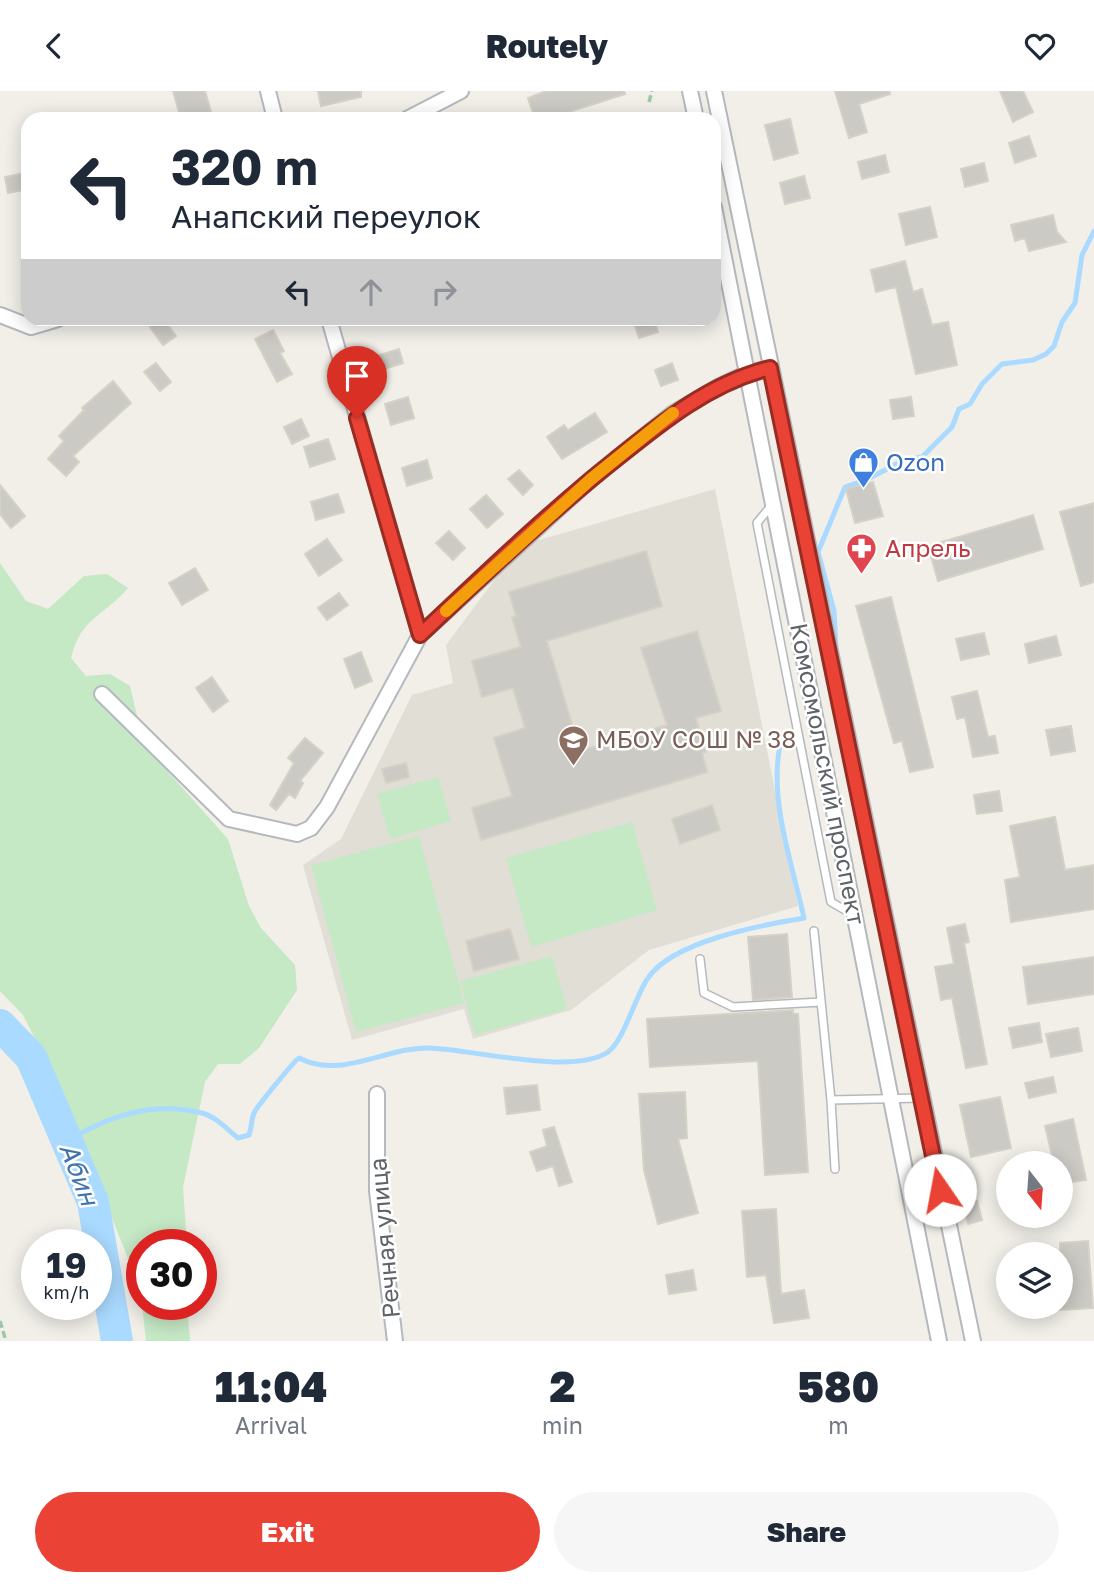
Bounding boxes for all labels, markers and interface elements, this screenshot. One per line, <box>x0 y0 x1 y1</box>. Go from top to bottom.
icon: back <box>35 27 73 65</box>
text: Routely <box>486 27 608 65</box>
icon: heart <box>1021 27 1059 65</box>
text: 320 m <box>171 137 318 196</box>
icon: left <box>56 140 147 231</box>
text: Анапский переулок <box>171 197 481 235</box>
icon: left <box>279 273 317 311</box>
icon: ahead <box>352 273 390 311</box>
icon: right <box>425 273 463 311</box>
pin <box>327 346 387 418</box>
icon: arrive <box>338 357 376 395</box>
shop icon: Ozon <box>846 446 880 490</box>
place label: Ozon <box>886 447 945 476</box>
pharmacy icon: Апрель <box>845 532 879 576</box>
place label: Апрель <box>885 533 971 562</box>
street label: Комсомольский проспект <box>785 621 872 927</box>
school or university icon: МБОУ СОШ № 38 <box>556 723 590 767</box>
place label: МБОУ СОШ № 38 <box>596 724 796 753</box>
water label: Абин <box>53 1138 106 1211</box>
north arrow <box>996 1151 1073 1229</box>
map controls <box>996 1151 1073 1319</box>
position arrow <box>903 1153 977 1227</box>
street label: Речная улица <box>362 1157 405 1320</box>
speed limit sign: 30 <box>126 1229 217 1320</box>
button: layers <box>996 1242 1073 1319</box>
text: 19 <box>46 1244 87 1286</box>
text: km/h <box>44 1281 89 1303</box>
text: 11:04 <box>215 1361 327 1411</box>
text: 2 <box>549 1361 575 1411</box>
text: 580 <box>798 1361 879 1411</box>
text: Arrival <box>235 1411 307 1439</box>
text: min <box>542 1411 583 1439</box>
text: m <box>828 1411 849 1439</box>
button: Exit <box>35 1492 540 1572</box>
button: Share <box>554 1492 1059 1572</box>

